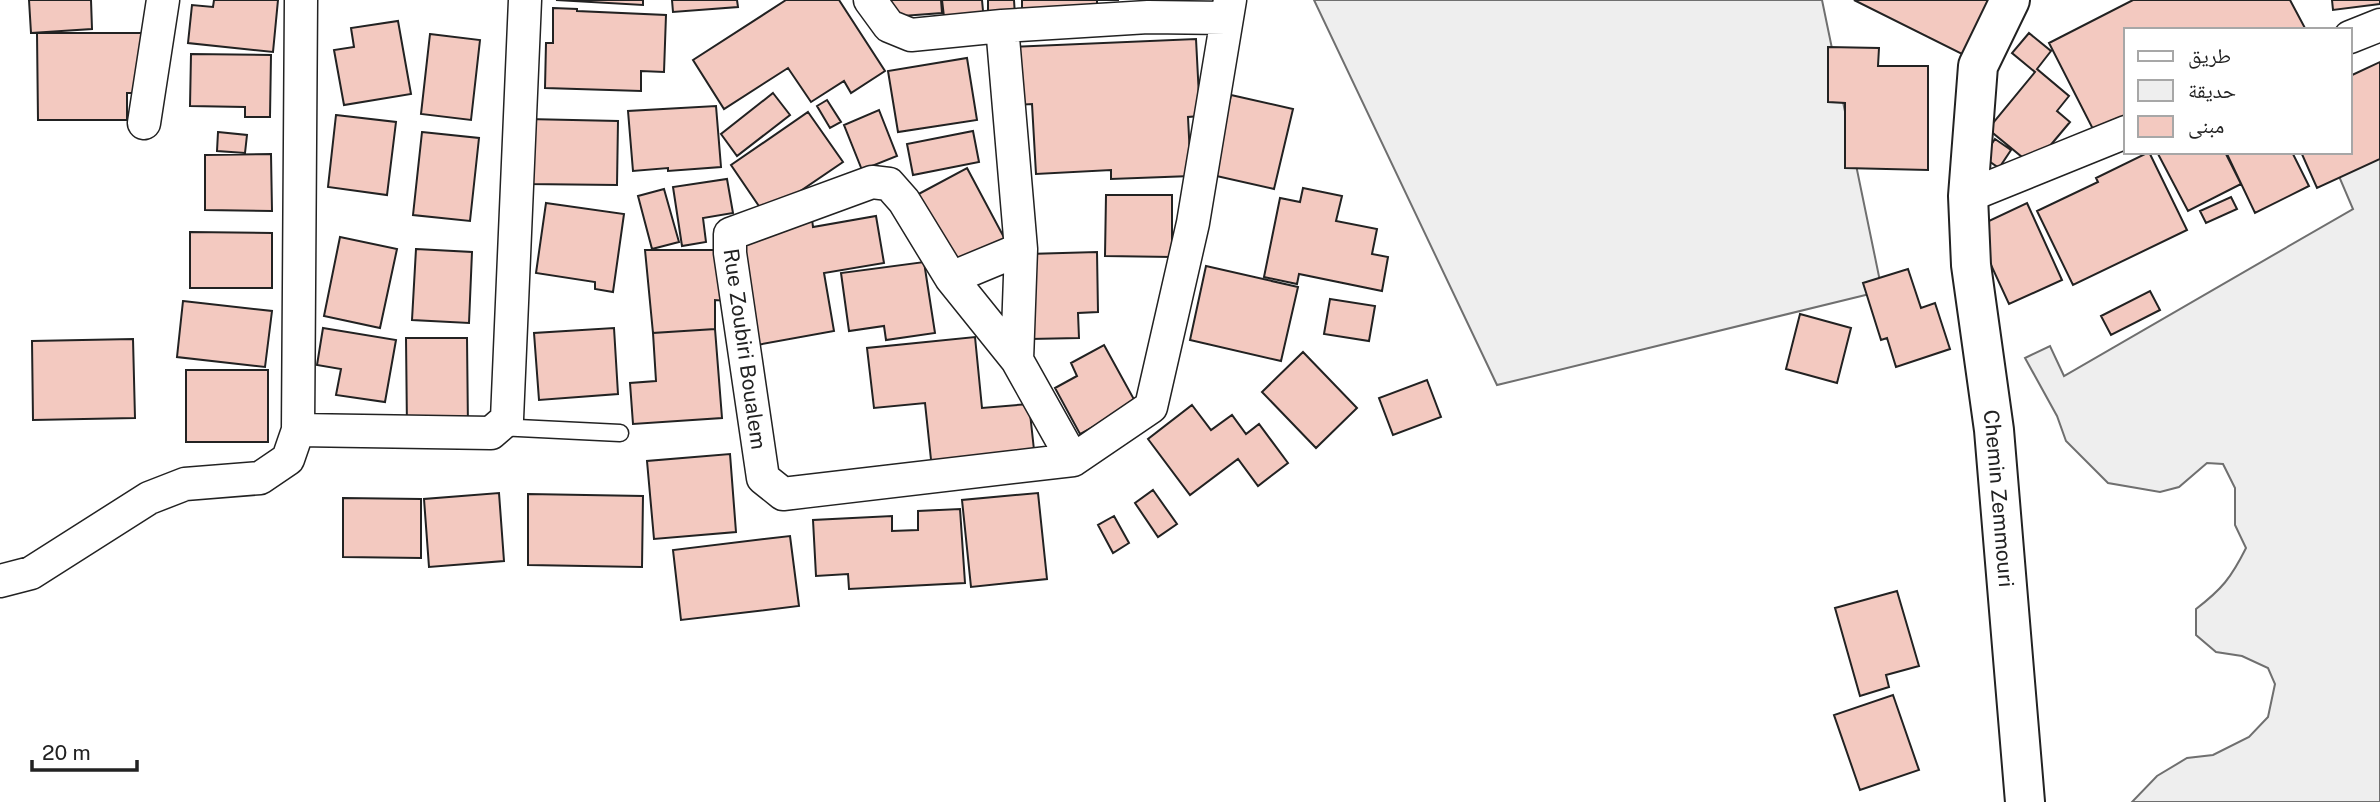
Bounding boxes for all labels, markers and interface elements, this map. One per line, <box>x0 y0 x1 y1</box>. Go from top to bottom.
legend <box>2124 28 2352 154</box>
text: طريق <box>2188 43 2231 69</box>
text: حديقة <box>2188 78 2236 103</box>
text: مبنى <box>2188 113 2224 139</box>
street label: Rue Zoubiri Boualem <box>719 247 771 451</box>
street label: Chemin Zemmouri <box>1979 408 2020 588</box>
scale bar <box>32 728 136 772</box>
text: 20 m <box>42 740 91 765</box>

